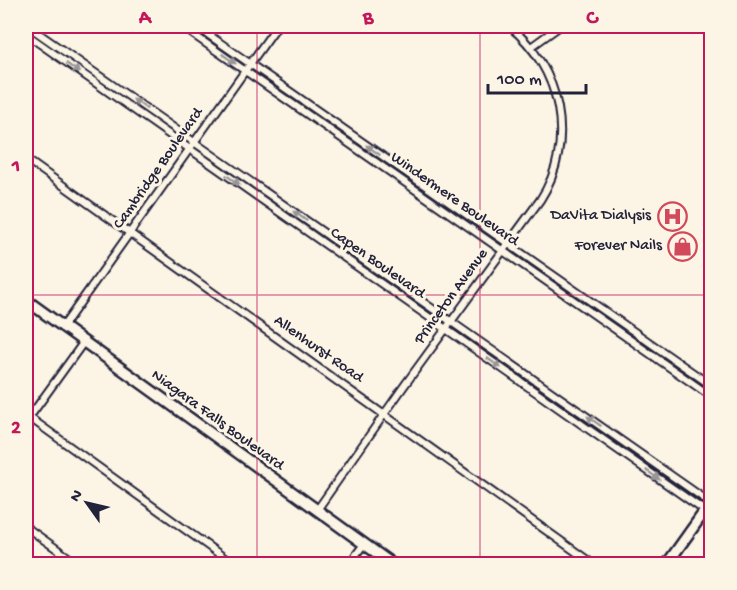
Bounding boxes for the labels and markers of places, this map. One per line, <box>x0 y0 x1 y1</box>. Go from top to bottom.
hospital icon: DaVita Dialysis <box>656 200 688 232</box>
place label: DaVita Dialysis <box>550 207 652 226</box>
shop icon: Forever Nails <box>667 230 699 262</box>
place label: Forever Nails <box>574 237 663 256</box>

